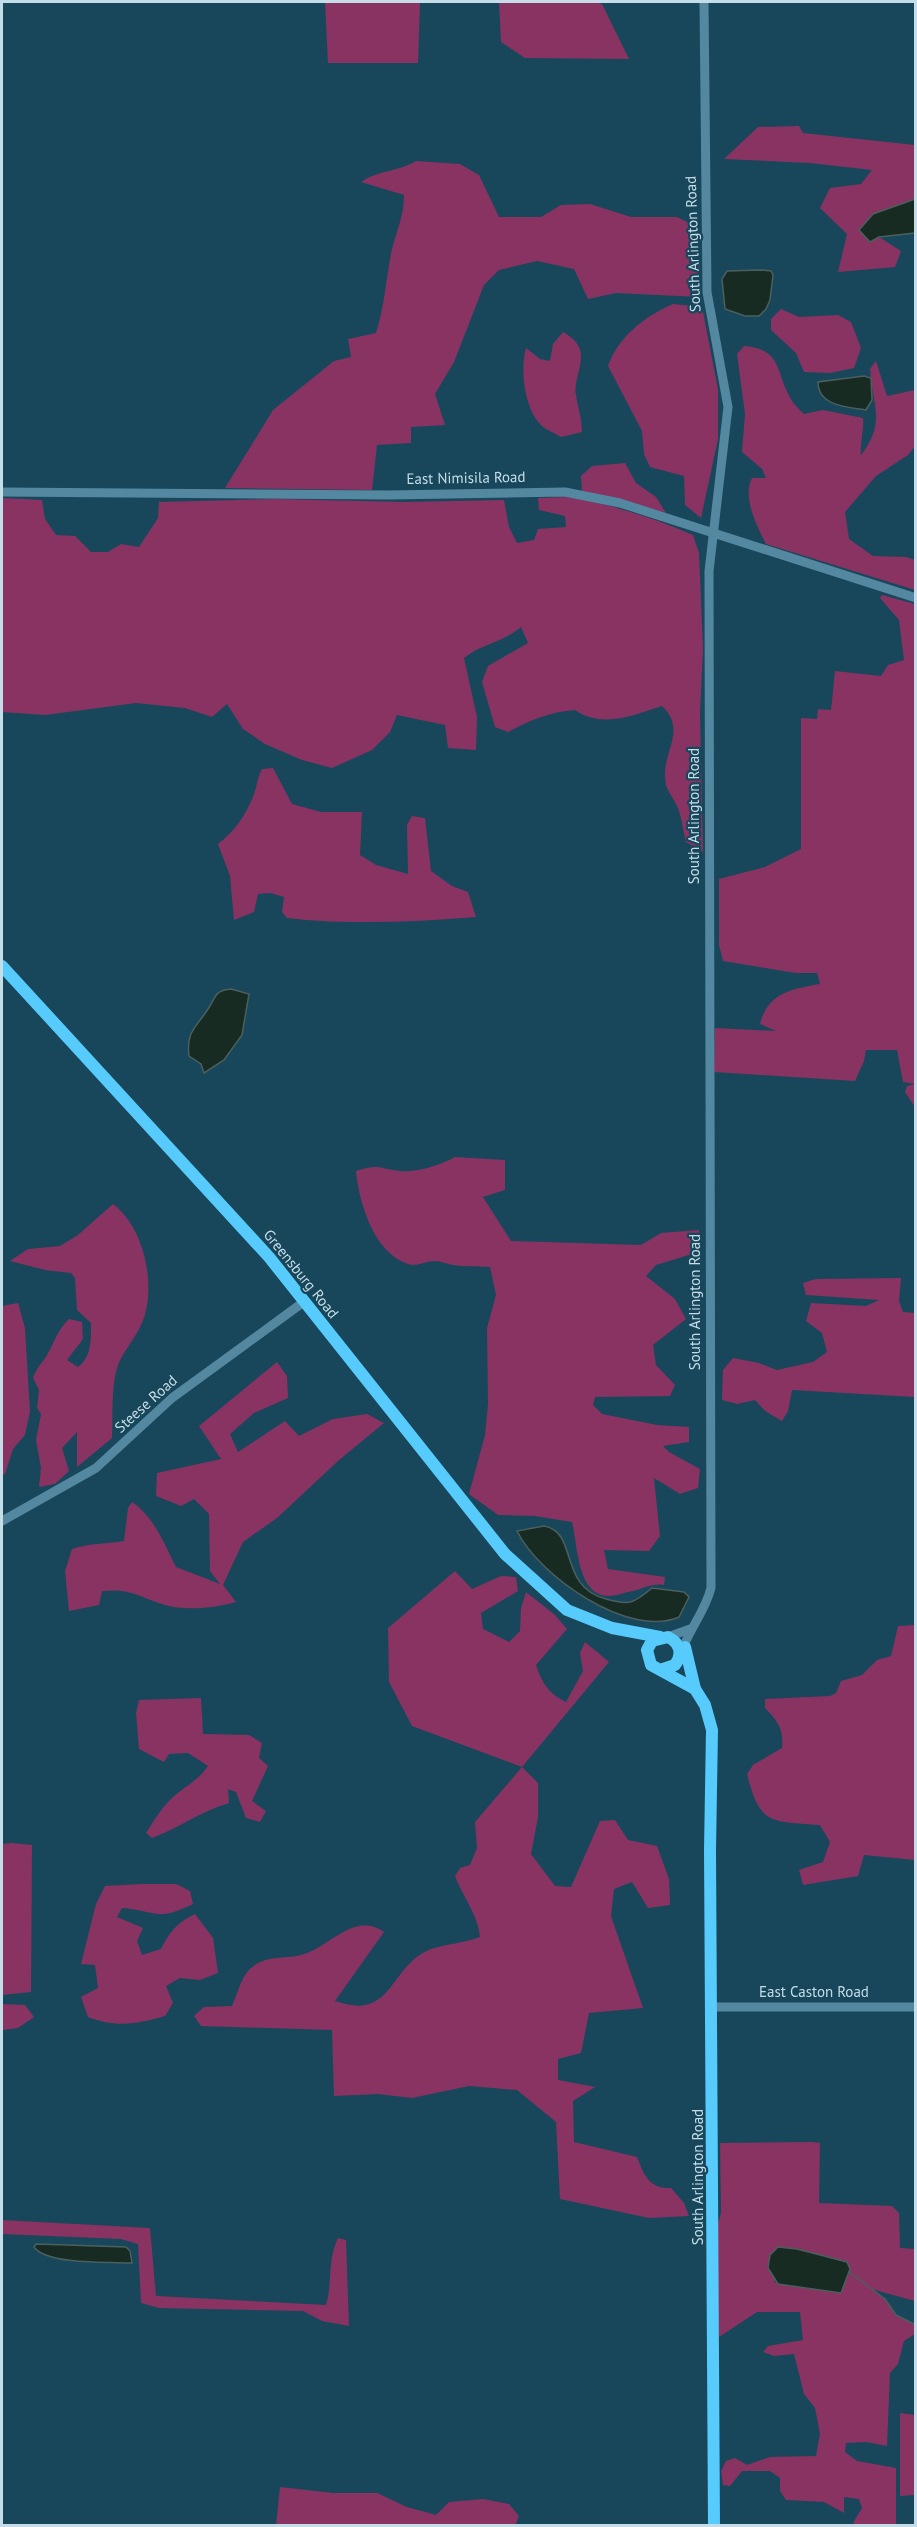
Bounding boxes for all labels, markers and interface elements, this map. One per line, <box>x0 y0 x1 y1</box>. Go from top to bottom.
street label: South Arlington Road <box>681 176 704 312</box>
street label: East Nimisila Road <box>406 467 526 488</box>
street label: South Arlington Road <box>684 748 703 884</box>
street label: Greensburg Road <box>260 1225 343 1322</box>
street label: South Arlington Road <box>685 1234 704 1370</box>
street label: Steese Road <box>110 1371 181 1437</box>
street label: East Caston Road <box>759 1982 869 2001</box>
street label: South Arlington Road <box>688 2109 707 2245</box>

